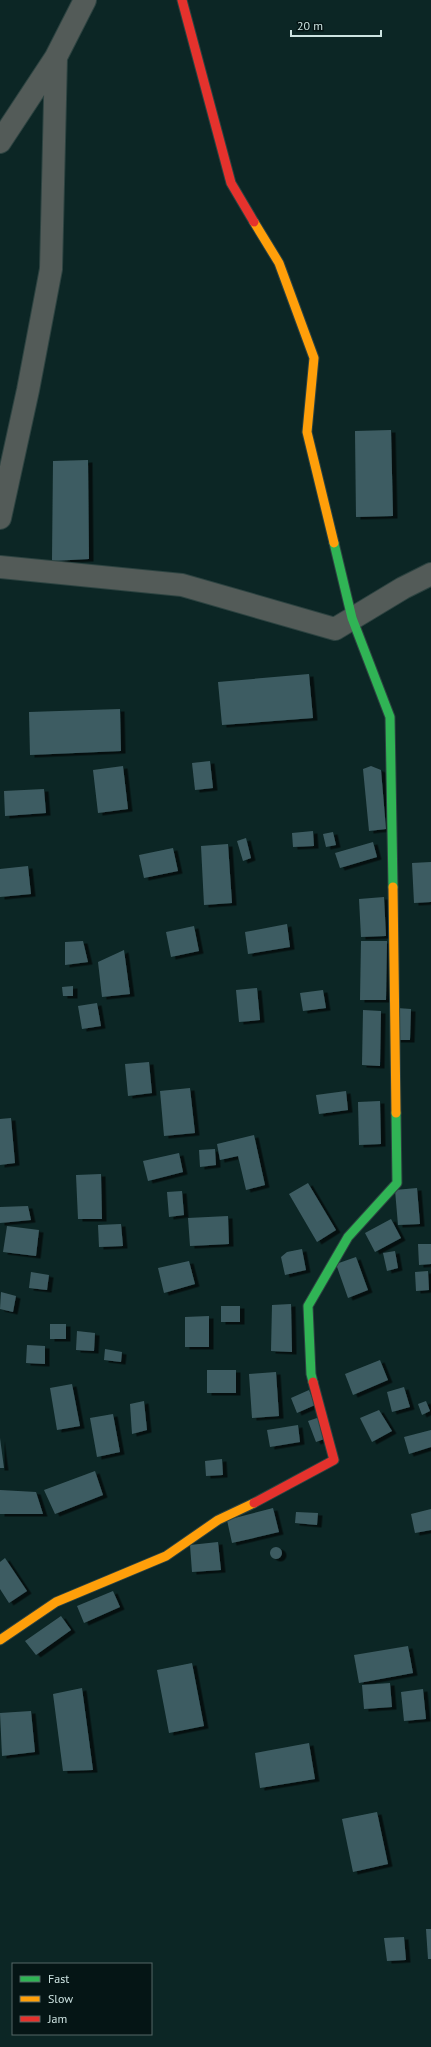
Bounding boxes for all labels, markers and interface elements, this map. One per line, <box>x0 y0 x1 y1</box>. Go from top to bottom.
scale bar <box>291 12 381 38</box>
text: 20 m <box>297 18 323 33</box>
legend <box>12 1963 152 2035</box>
text: Fast <box>48 1971 69 1986</box>
text: Slow <box>48 1991 73 2006</box>
text: Jam <box>47 2011 67 2026</box>

